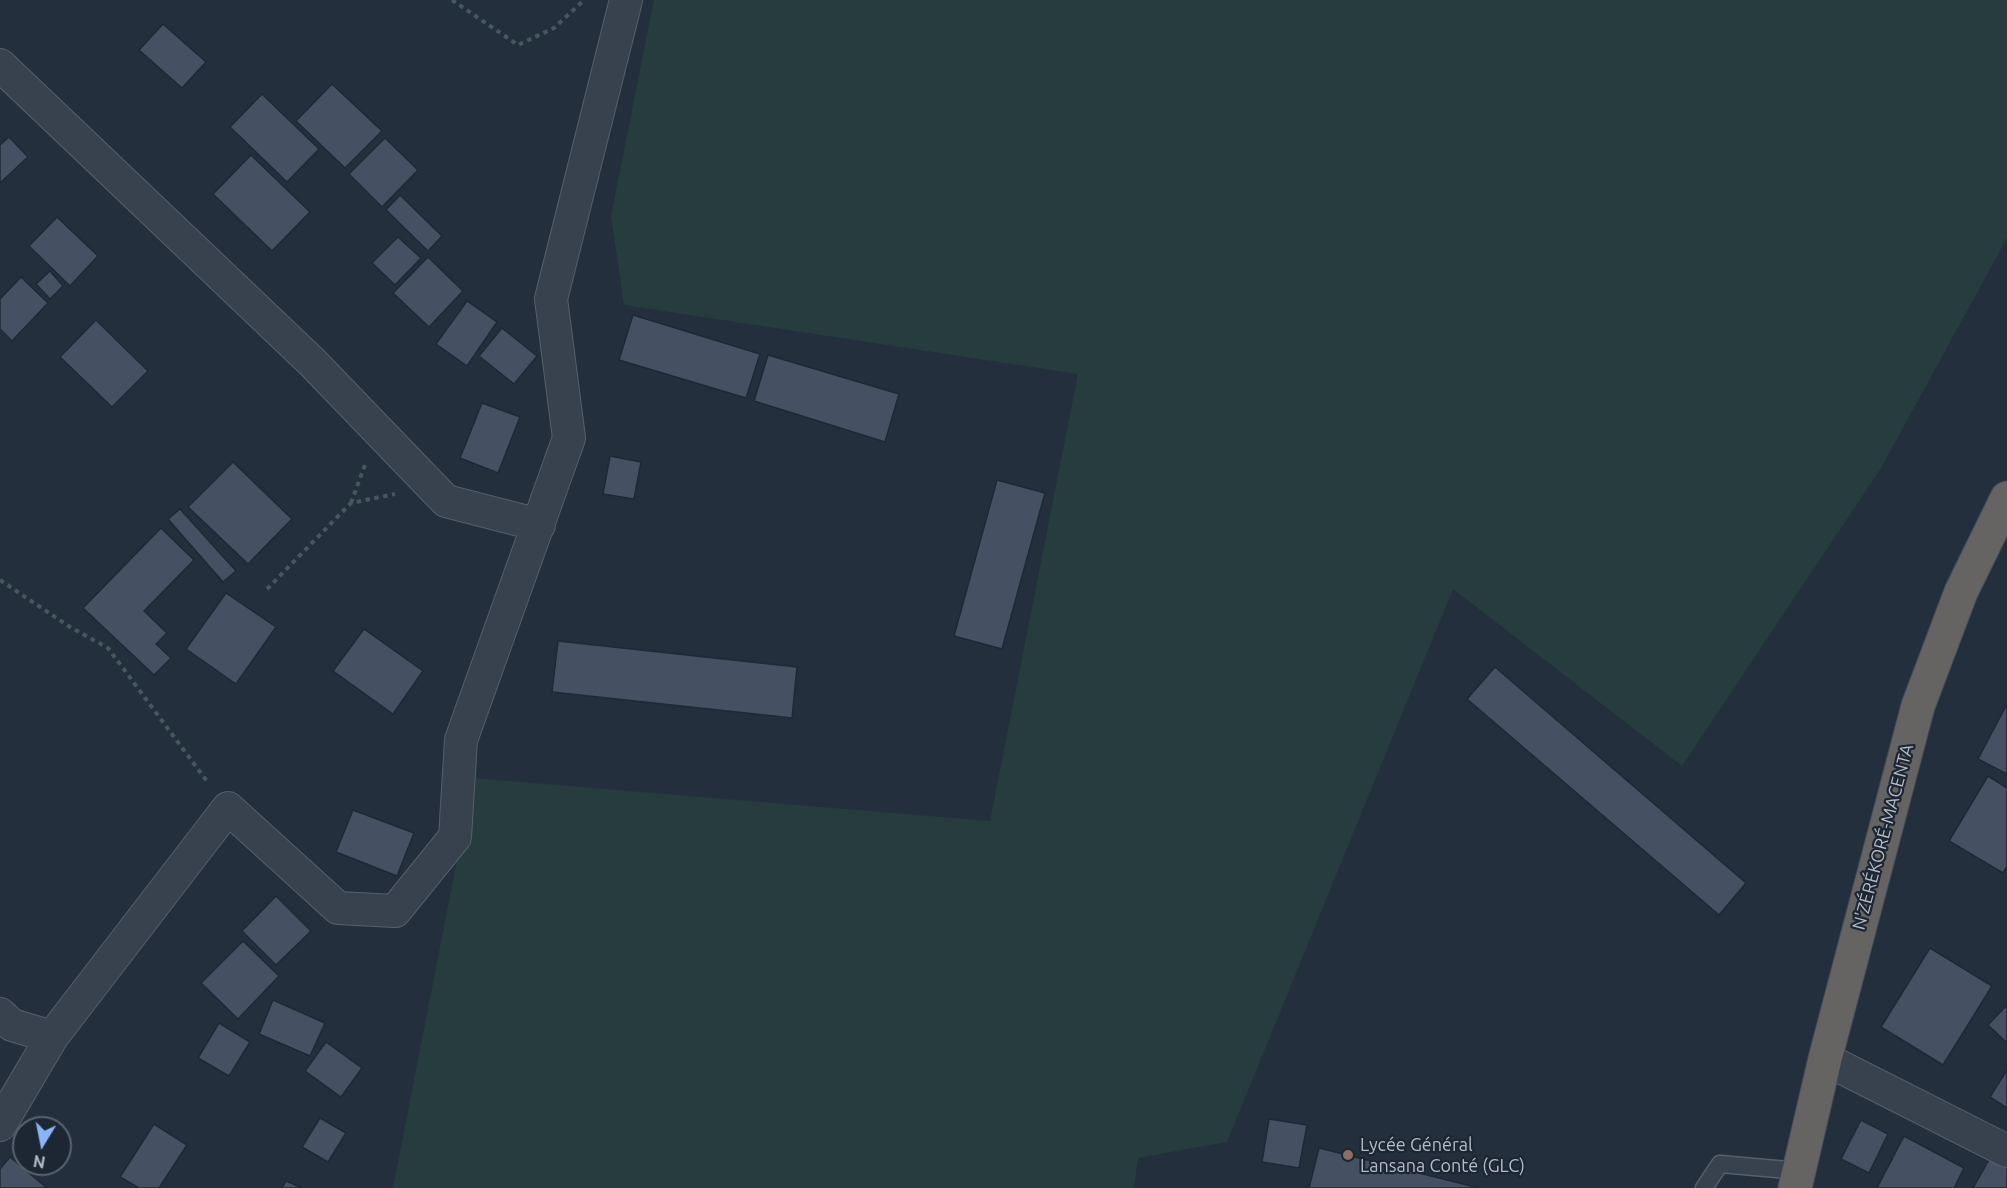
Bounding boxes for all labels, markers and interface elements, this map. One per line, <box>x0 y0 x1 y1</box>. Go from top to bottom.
street label: N'ZÉRÉKORÉ-MACENTA <box>1848 742 1918 932</box>
north arrow <box>12 1116 72 1176</box>
place label: Lycée Général Lansana Conté (GLC) <box>1360 1134 1525 1176</box>
marker: Lycée Général Lansana Conté (GLC) <box>1341 1148 1355 1162</box>
text: N <box>32 1152 47 1172</box>

